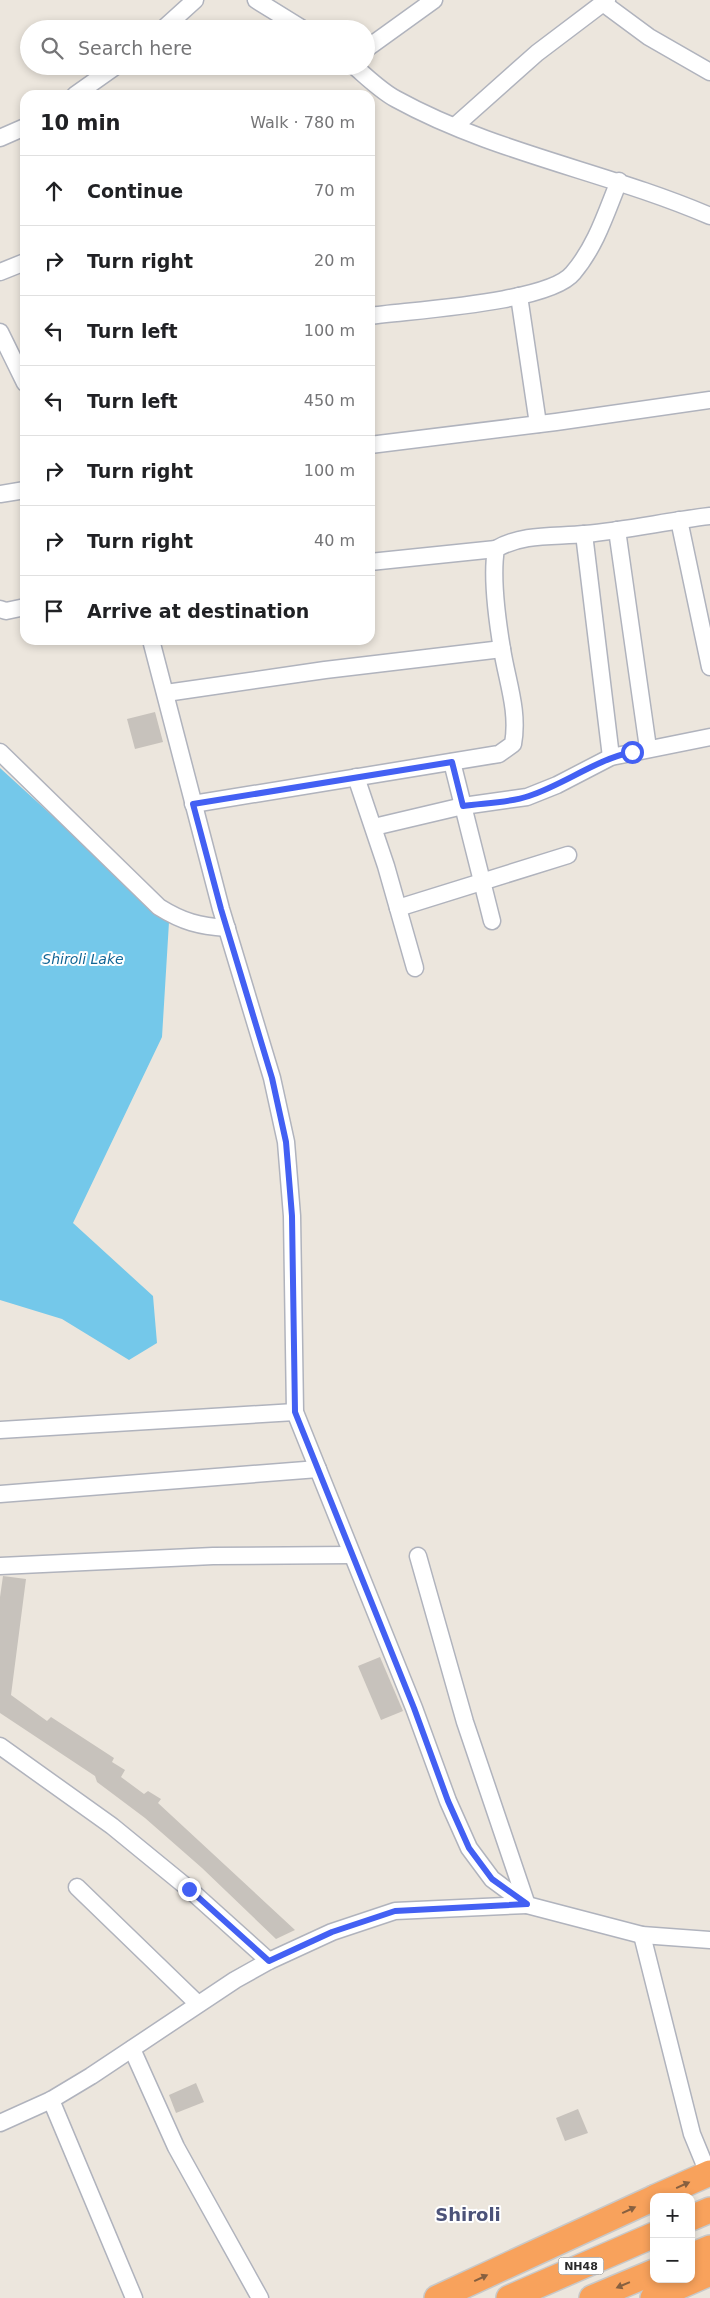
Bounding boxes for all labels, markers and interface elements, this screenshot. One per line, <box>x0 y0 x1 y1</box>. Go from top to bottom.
search box <box>20 20 375 75</box>
icon: search <box>38 34 66 62</box>
text: Search here <box>78 37 192 59</box>
text: 10 min <box>40 111 121 135</box>
text: Walk · 780 m <box>250 113 355 132</box>
icon: ahead <box>40 177 68 205</box>
text: Continue <box>87 180 183 202</box>
text: 70 m <box>314 181 355 200</box>
icon: right <box>40 247 68 275</box>
text: Turn right <box>87 250 193 272</box>
text: 20 m <box>314 251 355 270</box>
icon: left <box>40 317 68 345</box>
text: Turn left <box>87 320 178 342</box>
text: 100 m <box>304 321 355 340</box>
icon: left <box>40 387 68 415</box>
text: Turn left <box>87 390 178 412</box>
text: 450 m <box>304 391 355 410</box>
icon: right <box>40 457 68 485</box>
text: Turn right <box>87 460 193 482</box>
text: 100 m <box>304 461 355 480</box>
icon: right <box>40 527 68 555</box>
text: Turn right <box>87 530 193 552</box>
text: 40 m <box>314 531 355 550</box>
icon: arrive <box>40 597 68 625</box>
text: Arrive at destination <box>87 600 309 622</box>
route start <box>621 741 644 764</box>
water label: Shiroli Lake <box>42 951 124 967</box>
route end <box>178 1878 201 1901</box>
one-way arrow <box>676 2180 690 2188</box>
map controls <box>650 2193 695 2283</box>
button: + <box>650 2193 695 2238</box>
district label: Shiroli <box>435 2204 501 2225</box>
one-way arrow <box>622 2205 636 2213</box>
button: − <box>650 2238 695 2283</box>
road number: NH48 <box>558 2258 604 2274</box>
one-way arrow <box>474 2274 488 2282</box>
one-way arrow <box>615 2281 630 2289</box>

